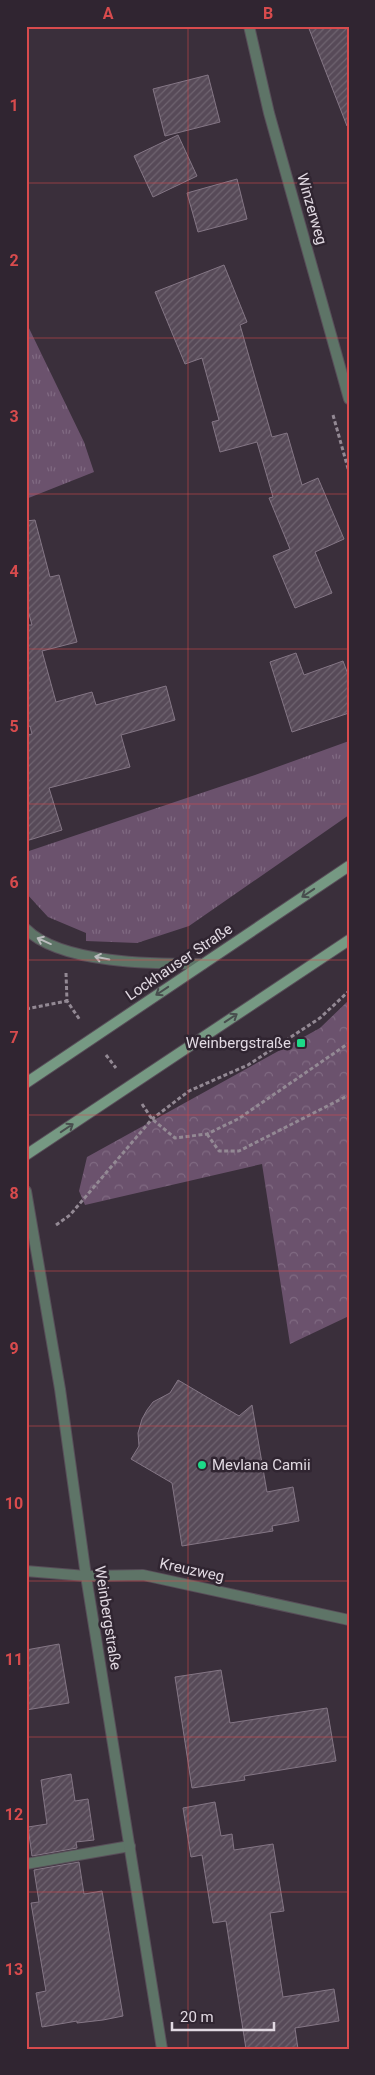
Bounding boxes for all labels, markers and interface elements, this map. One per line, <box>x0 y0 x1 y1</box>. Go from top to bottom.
text: A <box>103 4 114 23</box>
text: B <box>263 4 273 23</box>
text: 1 <box>9 96 19 115</box>
street label: Winzerweg <box>293 171 331 247</box>
text: 2 <box>9 251 19 270</box>
text: 3 <box>9 407 19 426</box>
text: 4 <box>9 562 19 581</box>
text: 5 <box>9 717 19 736</box>
text: 6 <box>9 873 19 892</box>
one-way arrow <box>302 888 316 898</box>
street label: Lockhauser Straße <box>122 920 236 1004</box>
one-way arrow <box>37 935 52 945</box>
one-way arrow <box>94 953 110 962</box>
one-way arrow <box>156 986 170 996</box>
one-way arrow <box>224 1013 238 1024</box>
text: 7 <box>9 1028 19 1047</box>
place label: Weinbergstraße <box>186 1034 291 1052</box>
marker: Weinbergstraße <box>295 1037 307 1049</box>
one-way arrow <box>60 1123 74 1133</box>
text: 8 <box>9 1184 19 1203</box>
text: 9 <box>9 1339 19 1358</box>
place label: Mevlana Camii <box>212 1456 311 1474</box>
marker: Mevlana Camii <box>196 1459 208 1471</box>
text: 10 <box>5 1494 23 1513</box>
street label: Kreuzweg <box>158 1554 226 1586</box>
street label: Weinbergstraße <box>91 1565 125 1671</box>
text: 11 <box>5 1650 23 1669</box>
text: 12 <box>5 1805 23 1824</box>
text: 13 <box>5 1960 23 1979</box>
scale bar <box>172 2000 275 2032</box>
text: 20 m <box>180 2008 214 2026</box>

